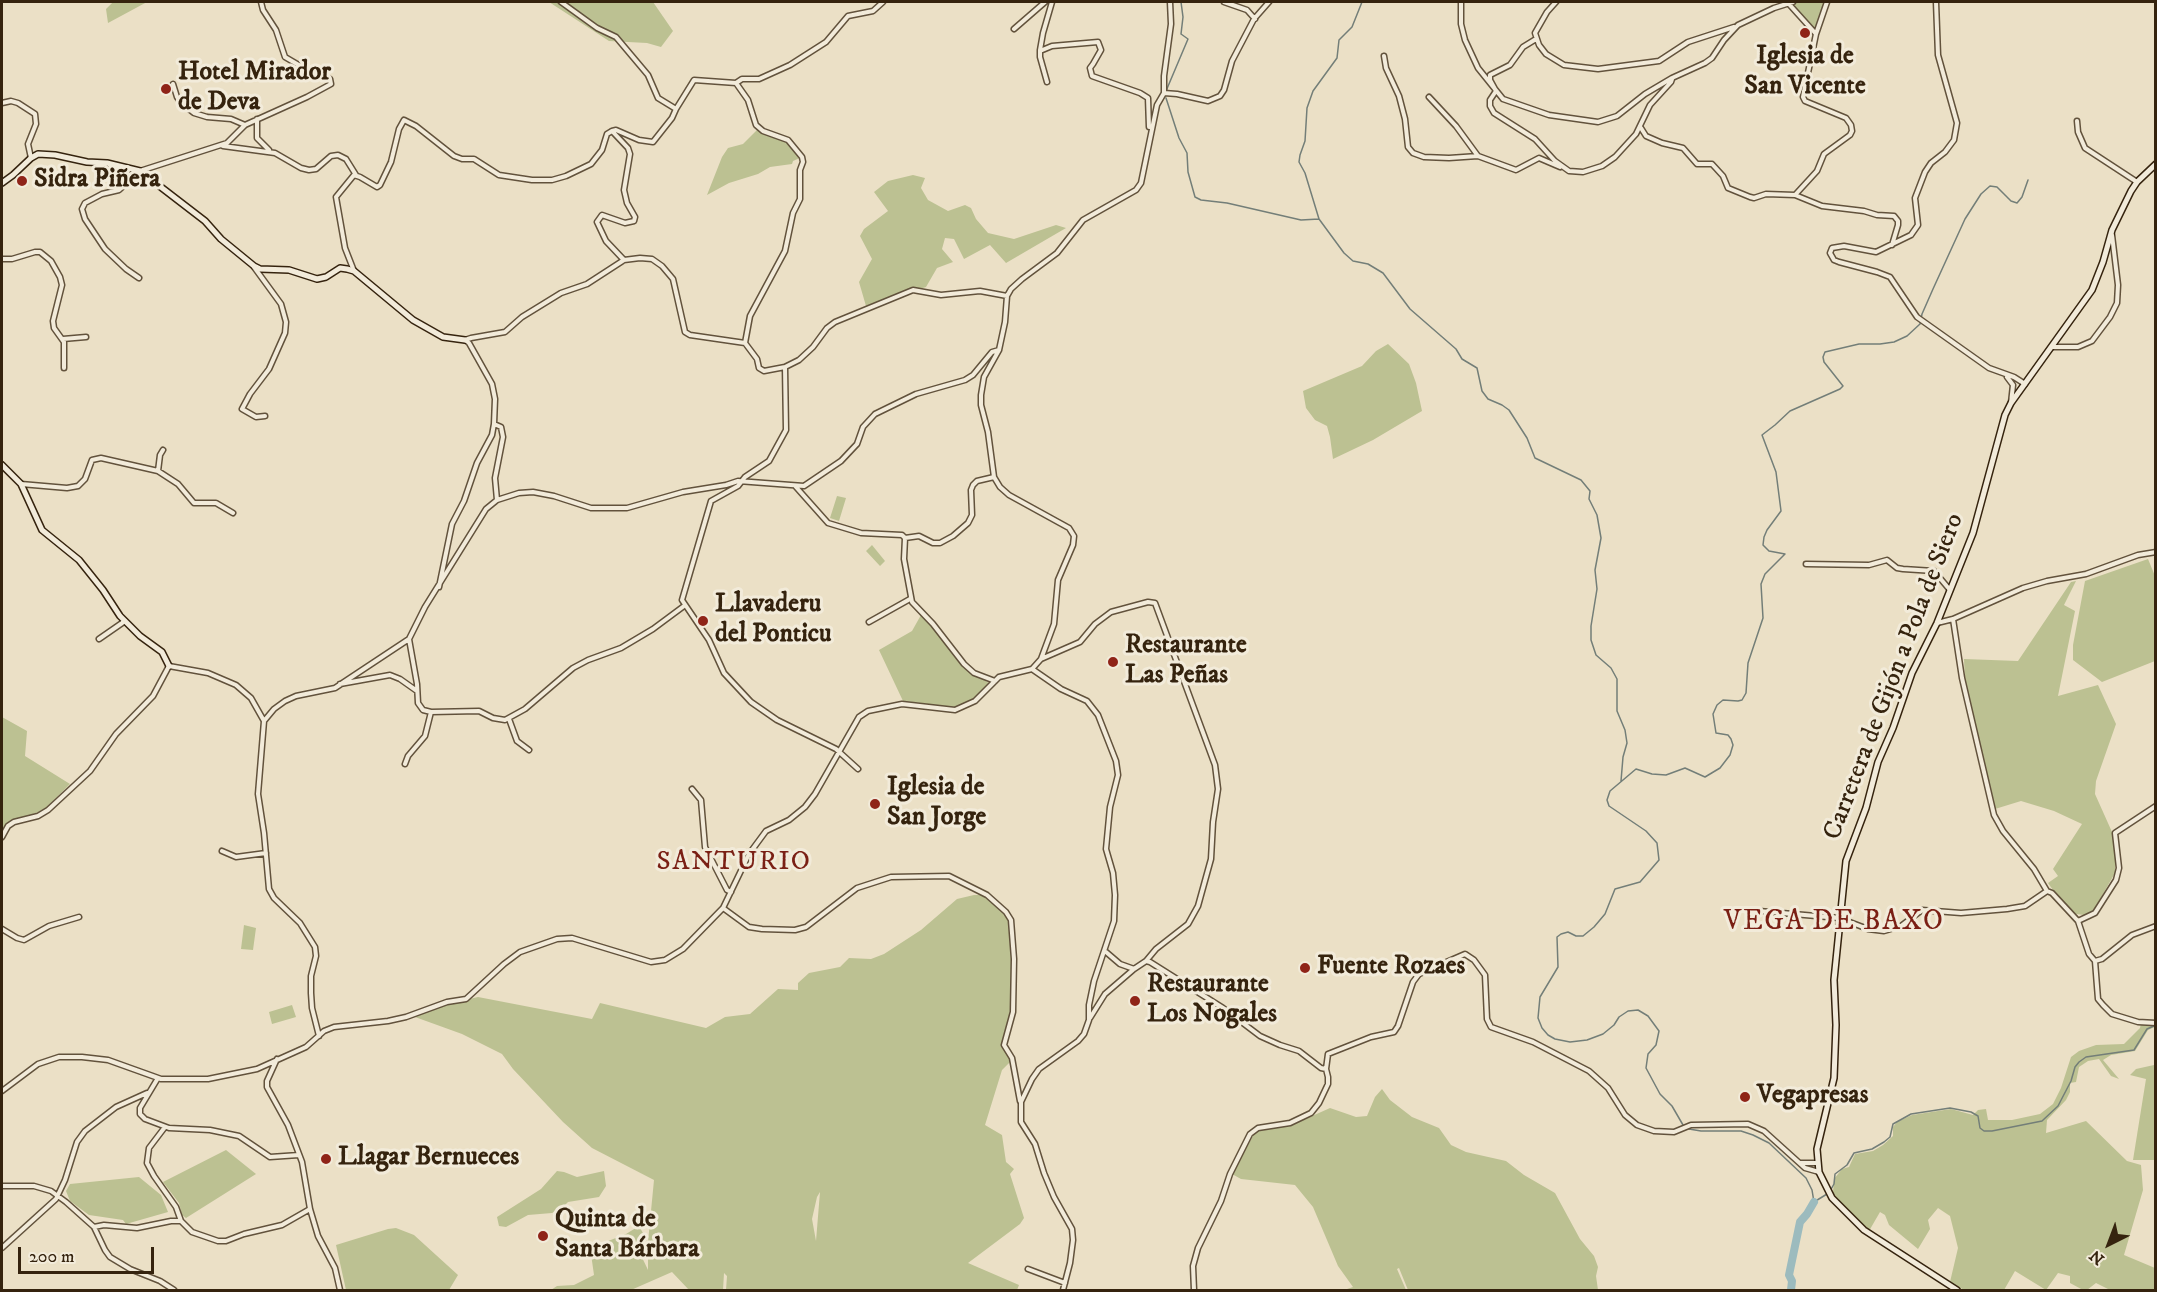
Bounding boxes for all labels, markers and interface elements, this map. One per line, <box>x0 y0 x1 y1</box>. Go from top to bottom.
marker: Iglesia de San Vicente <box>1798 26 1812 40</box>
place label: Iglesia de San Vicente <box>1744 42 1866 104</box>
place label: Hotel Mirador de Deva <box>178 58 331 119</box>
marker: Hotel Mirador de Deva <box>159 82 173 96</box>
place label: Sidra Piñera <box>34 165 160 197</box>
marker: Sidra Piñera <box>15 174 29 188</box>
street label: Carretera de Gijón a Pola de Siero <box>1818 509 1972 845</box>
place label: Llavaderu del Ponticu <box>715 590 832 652</box>
marker: Llavaderu del Ponticu <box>696 614 710 628</box>
place label: Restaurante Las Peñas <box>1125 631 1247 692</box>
marker: Restaurante Las Peñas <box>1106 655 1120 669</box>
place label: Iglesia de San Jorge <box>887 773 986 834</box>
marker: Iglesia de San Jorge <box>868 797 882 811</box>
district label: SANTURIO <box>657 847 811 879</box>
district label: VEGA DE BAXO <box>1724 906 1944 940</box>
place label: Fuente Rozaes <box>1317 952 1465 984</box>
marker: Fuente Rozaes <box>1298 961 1312 975</box>
place label: Restaurante Los Nogales <box>1147 970 1277 1032</box>
marker: Restaurante Los Nogales <box>1128 994 1142 1008</box>
place label: Vegapresas <box>1757 1081 1868 1113</box>
marker: Vegapresas <box>1738 1090 1752 1104</box>
place label: Llagar Bernueces <box>338 1143 519 1175</box>
marker: Llagar Bernueces <box>319 1152 333 1166</box>
place label: Quinta de Santa Bárbara <box>555 1205 699 1266</box>
north arrow <box>2079 1214 2139 1274</box>
marker: Quinta de Santa Bárbara <box>536 1229 550 1243</box>
scale bar <box>21 1235 158 1273</box>
text: 200 m <box>29 1246 75 1268</box>
text: N <box>2085 1246 2109 1269</box>

